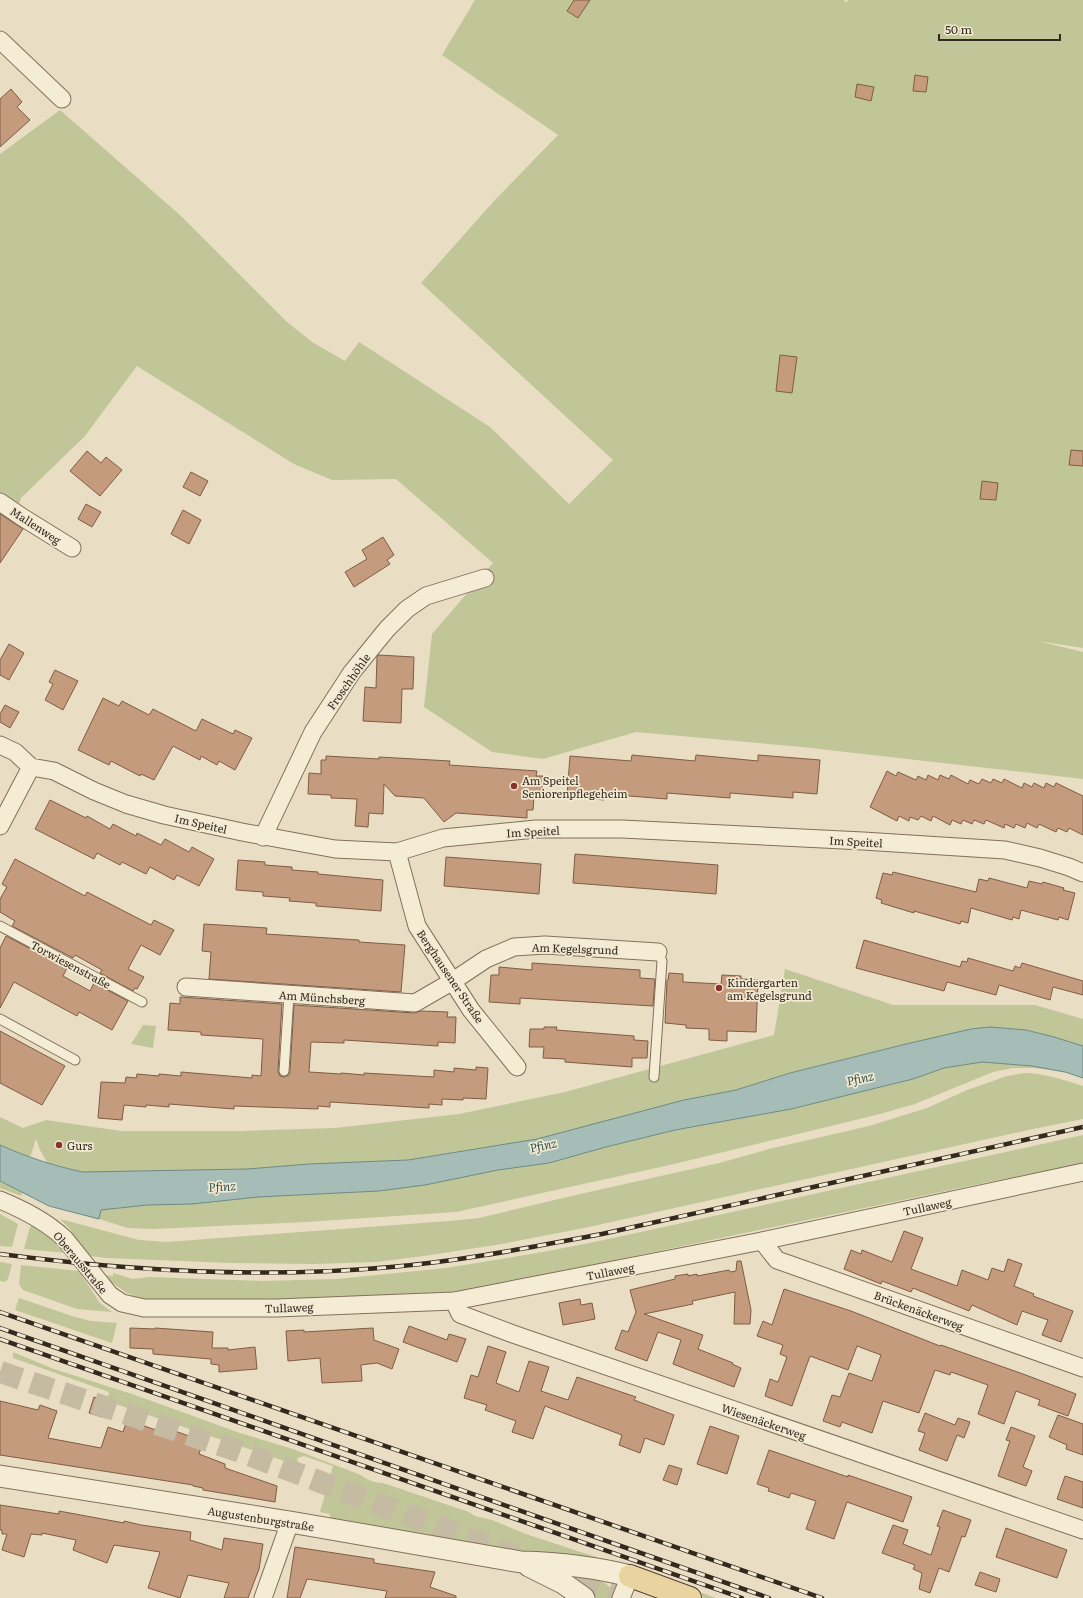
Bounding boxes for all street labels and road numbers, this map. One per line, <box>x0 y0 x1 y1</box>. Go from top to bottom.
street label: Mallenweg <box>7 503 65 548</box>
street label: Froschhöhle <box>323 649 374 712</box>
street label: Im Speitel <box>173 809 229 837</box>
street label: Im Speitel <box>506 822 560 840</box>
street label: Im Speitel <box>829 832 883 850</box>
street label: Berghausener Straße <box>414 926 488 1026</box>
street label: Torwiesenstraße <box>28 936 114 992</box>
street label: Am Kegelsgrund <box>531 938 619 958</box>
street label: Am Münchsberg <box>278 986 367 1008</box>
street label: Tullaweg <box>901 1193 953 1219</box>
street label: Oberausstraße <box>50 1227 112 1297</box>
street label: Tullaweg <box>584 1258 636 1284</box>
street label: Brückenäckerweg <box>872 1286 967 1334</box>
street label: Tullaweg <box>264 1298 315 1316</box>
street label: Wiesenäckerweg <box>719 1399 809 1443</box>
street label: Augustenburgstraße <box>207 1502 316 1534</box>

